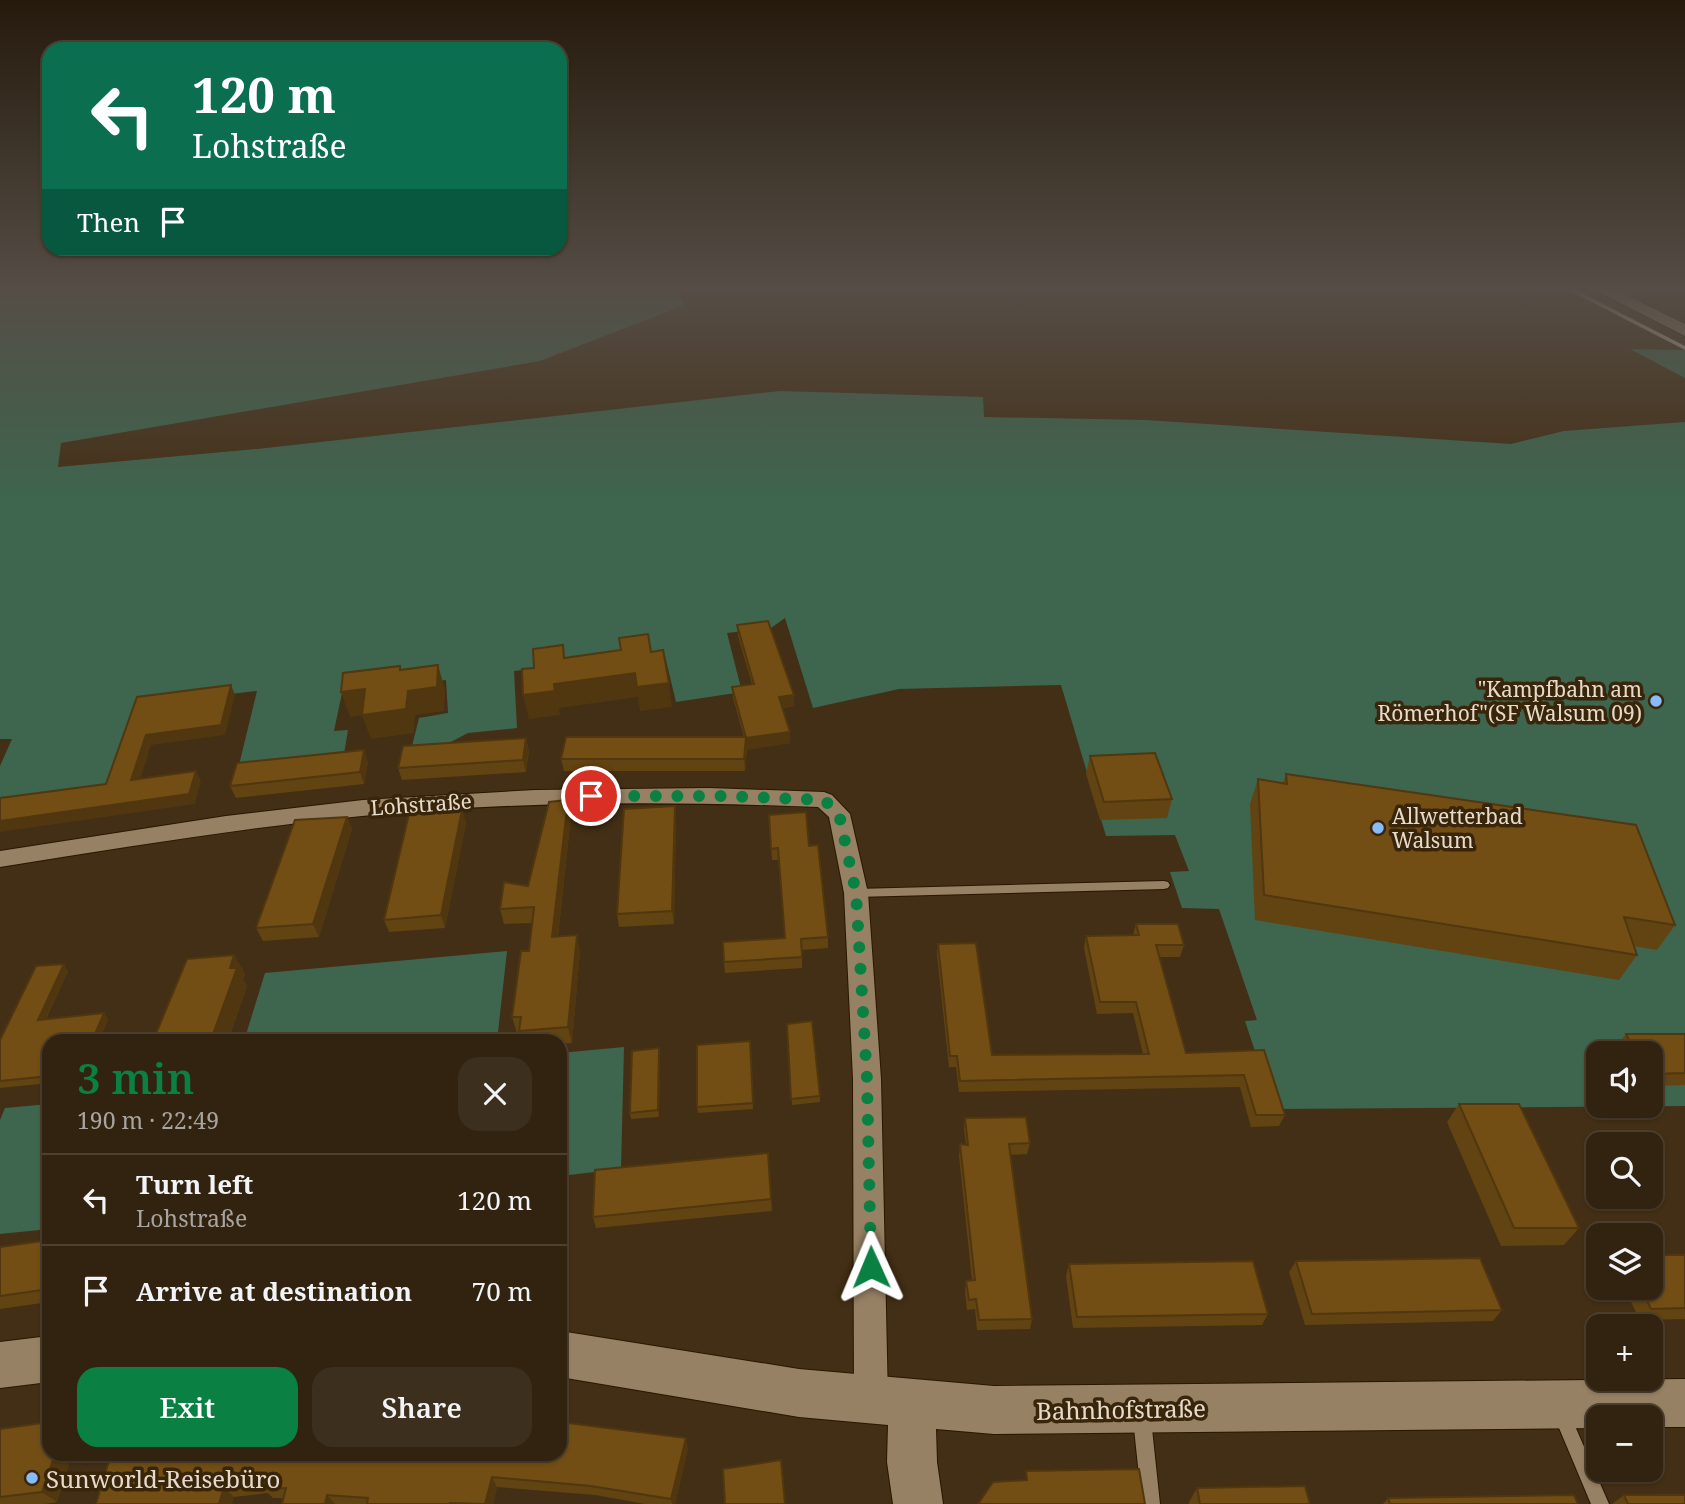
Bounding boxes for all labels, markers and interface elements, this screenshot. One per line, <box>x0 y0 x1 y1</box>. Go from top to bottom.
text: 120 m <box>192 61 336 127</box>
icon: left <box>77 70 168 161</box>
text: Lohstraße <box>192 124 347 167</box>
icon: arrive <box>154 203 192 241</box>
text: Then <box>77 204 140 240</box>
place label: "Kampfbahn am Römerhof"(SF Walsum 09) <box>1377 675 1642 727</box>
marker: "Kampfbahn am Römerhof"(SF Walsum 09) <box>1648 693 1664 709</box>
pin <box>561 766 621 826</box>
icon: arrive <box>572 777 610 815</box>
street label: Lohstraße <box>369 786 473 822</box>
place label: Allwetterbad Walsum <box>1392 802 1523 854</box>
marker: Allwetterbad Walsum <box>1370 820 1386 836</box>
map controls <box>1586 1041 1663 1482</box>
button: sound <box>1586 1041 1663 1118</box>
text: 3 min <box>77 1049 194 1106</box>
button: close <box>458 1057 532 1131</box>
text: 190 m · 22:49 <box>77 1104 219 1136</box>
button: search <box>1586 1132 1663 1209</box>
text: Turn left <box>136 1166 253 1202</box>
icon: left <box>77 1181 115 1219</box>
text: 120 m <box>457 1182 532 1218</box>
text: Lohstraße <box>136 1202 247 1234</box>
button: layers <box>1586 1223 1663 1300</box>
position arrow <box>834 1230 908 1304</box>
icon: arrive <box>77 1272 115 1310</box>
text: Arrive at destination <box>136 1273 412 1309</box>
text: 70 m <box>472 1273 532 1309</box>
button: + <box>1586 1314 1663 1391</box>
button: Exit <box>77 1367 298 1447</box>
button: Share <box>312 1367 532 1447</box>
street label: Bahnhofstraße <box>1036 1391 1206 1427</box>
button: − <box>1586 1405 1663 1482</box>
place label: Sunworld-Reisebüro <box>46 1462 280 1495</box>
marker: Sunworld-Reisebüro <box>24 1470 40 1486</box>

